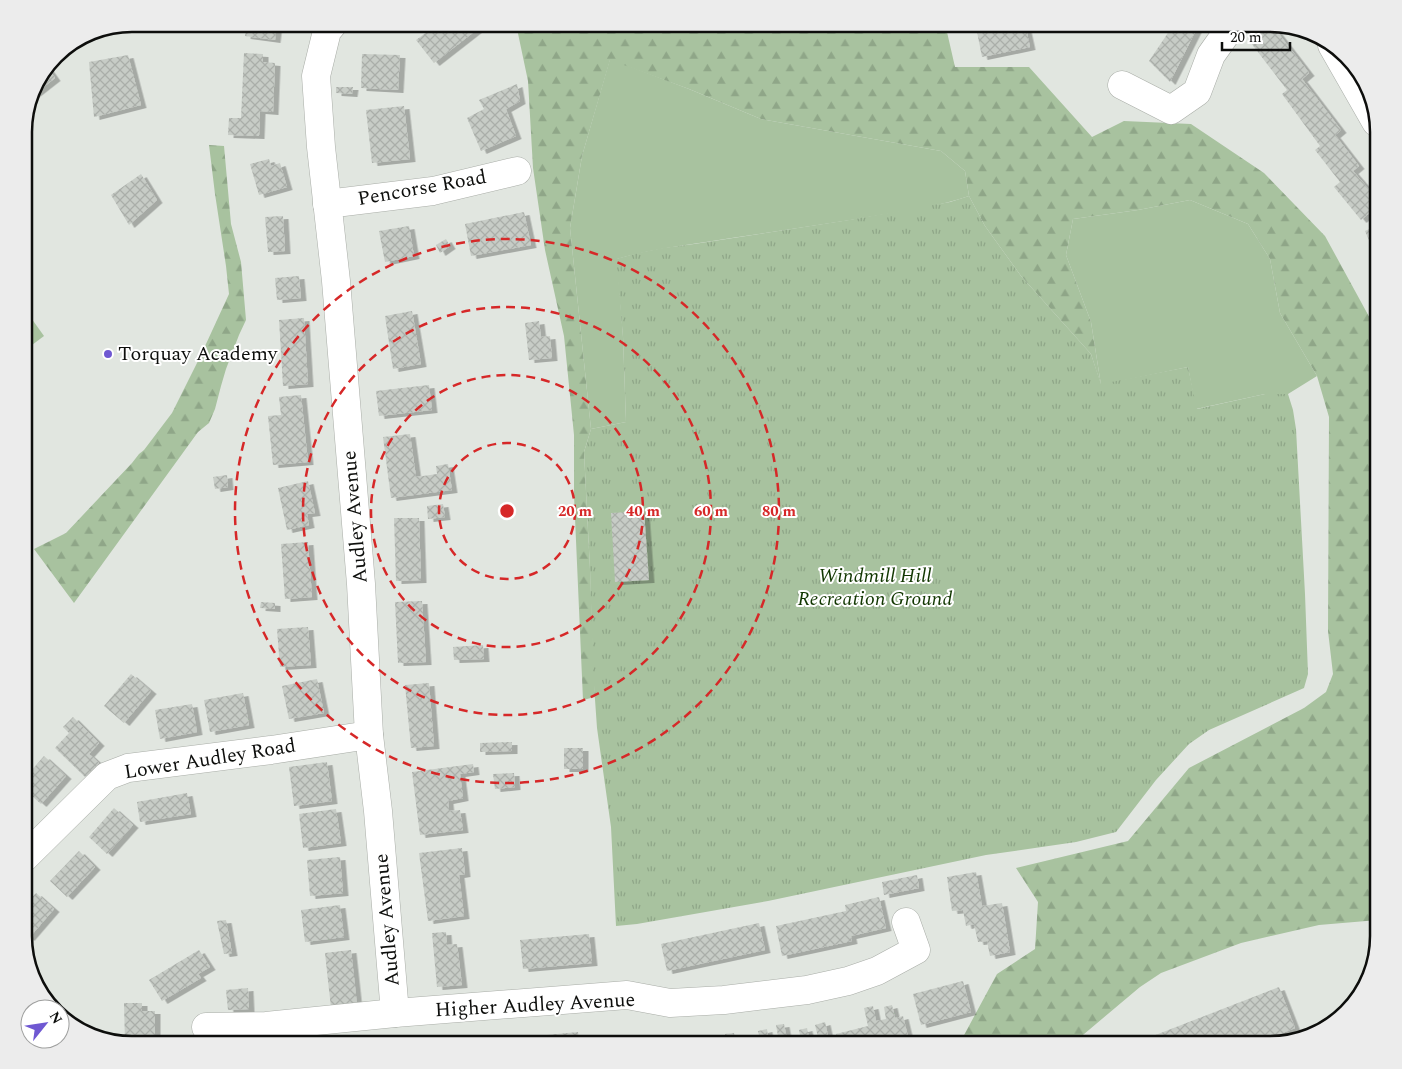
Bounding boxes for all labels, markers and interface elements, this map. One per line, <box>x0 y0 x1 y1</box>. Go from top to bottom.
scale bar <box>1222 20 1290 52</box>
text: 20 m <box>1230 26 1262 49</box>
street label: Pencorse Road <box>355 162 489 214</box>
place label: Torquay Academy <box>118 339 279 369</box>
marker: Torquay Academy <box>102 348 114 360</box>
street label: Audley Avenue <box>334 449 376 585</box>
text: 20 m <box>558 500 593 523</box>
text: 40 m <box>626 500 661 523</box>
text: 60 m <box>694 500 729 523</box>
text: 80 m <box>762 500 797 523</box>
centre of rings <box>498 502 516 520</box>
park label: Windmill Hill Recreation Ground <box>798 561 952 614</box>
street label: Lower Audley Road <box>122 731 298 787</box>
street label: Audley Avenue <box>366 852 408 988</box>
street label: Higher Audley Avenue <box>434 985 636 1025</box>
north arrow <box>20 999 70 1049</box>
text: N <box>44 1008 68 1028</box>

